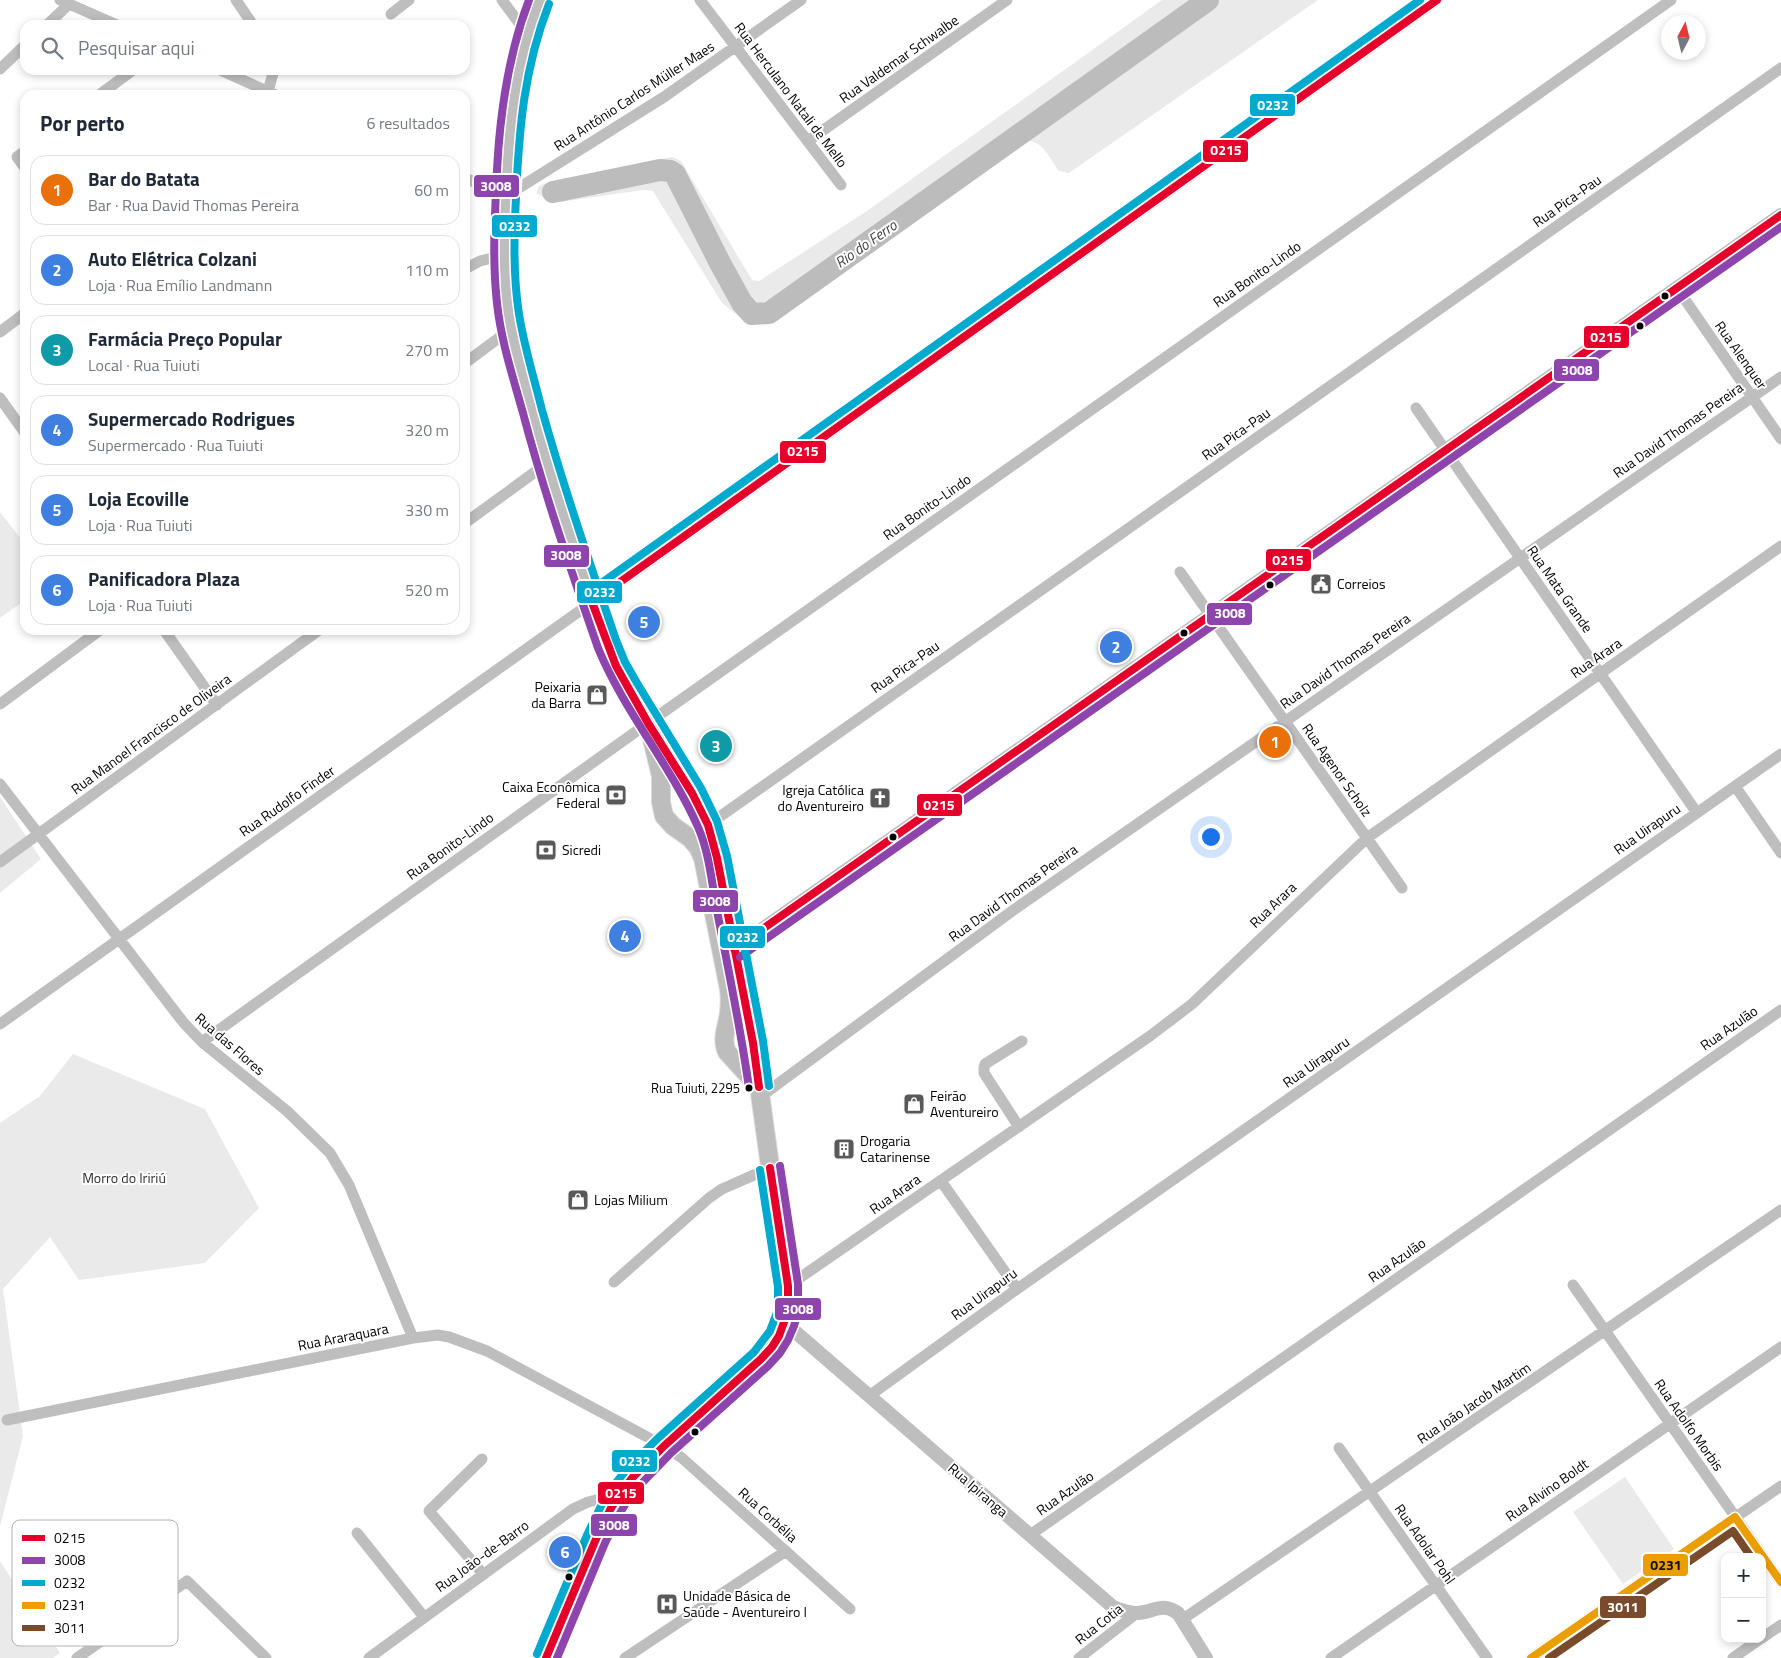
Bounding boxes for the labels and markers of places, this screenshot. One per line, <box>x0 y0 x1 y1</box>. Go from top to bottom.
unlabelled marker <box>1660 291 1670 301</box>
unlabelled marker <box>1635 321 1645 331</box>
public building icon: Correios <box>1309 572 1333 596</box>
place label: Correios <box>1337 573 1385 594</box>
unlabelled marker <box>1265 580 1275 590</box>
pin: 5 <box>628 603 660 641</box>
pin: 2 <box>1100 628 1132 666</box>
unlabelled marker <box>1179 628 1189 638</box>
place label: Peixaria da Barra <box>531 676 581 713</box>
shop icon: Peixaria da Barra <box>585 683 609 707</box>
pin: 1 <box>1259 723 1291 761</box>
pin: 3 <box>700 727 732 765</box>
place label: Caixa Econômica Federal <box>502 776 600 813</box>
place label: Igreja Católica do Aventureiro <box>778 779 864 816</box>
bank icon: Caixa Econômica Federal <box>604 783 628 807</box>
church icon: Igreja Católica do Aventureiro <box>868 786 892 810</box>
unlabelled marker <box>888 832 898 842</box>
bank icon: Sicredi <box>534 838 558 862</box>
place label: Sicredi <box>562 839 601 860</box>
pin: 4 <box>609 917 641 955</box>
place label: Rua Tuiuti, 2295 <box>651 1078 740 1098</box>
marker: Rua Tuiuti, 2295 <box>744 1083 754 1093</box>
place label: Feirão Aventureiro <box>930 1085 999 1122</box>
shop icon: Feirão Aventureiro <box>902 1092 926 1116</box>
place label: Drogaria Catarinense <box>860 1130 930 1167</box>
building icon: Drogaria Catarinense <box>832 1137 856 1161</box>
shop icon: Lojas Milium <box>566 1188 590 1212</box>
place label: Lojas Milium <box>594 1189 668 1210</box>
unlabelled marker <box>690 1427 700 1437</box>
pin: 6 <box>549 1533 581 1571</box>
unlabelled marker <box>564 1572 574 1582</box>
place label: Unidade Básica de Saúde - Aventureiro I <box>683 1585 807 1622</box>
hospital icon: Unidade Básica de Saúde - Aventureiro I <box>655 1592 679 1616</box>

